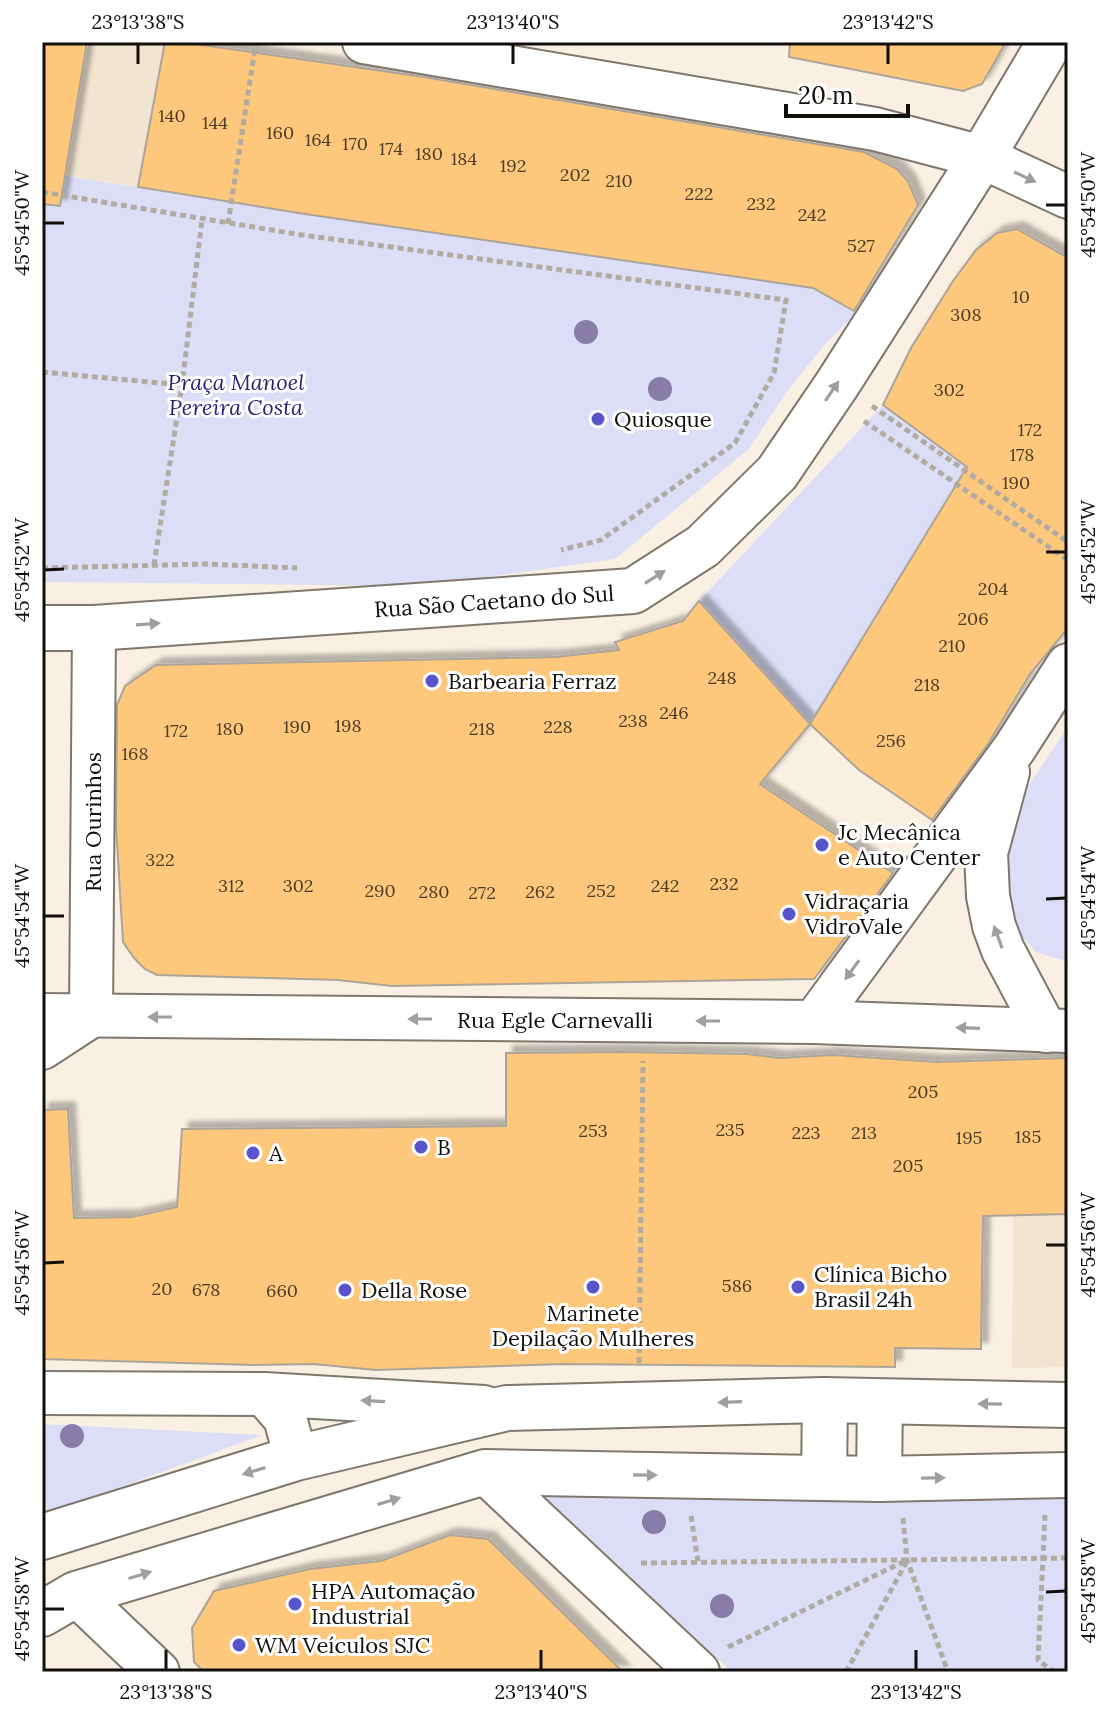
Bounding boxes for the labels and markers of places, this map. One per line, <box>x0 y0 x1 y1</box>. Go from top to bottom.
place label: Quiosque <box>614 405 712 433</box>
marker: Quiosque <box>589 410 607 428</box>
place label: Barbearia Ferraz <box>448 667 617 695</box>
marker: Barbearia Ferraz <box>423 672 441 690</box>
place label: Jc Mecânica e Auto Center <box>837 818 981 871</box>
marker: Jc Mecânica e Auto Center <box>813 836 831 854</box>
place label: Vidraçaria VidroVale <box>804 887 909 940</box>
marker: Vidraçaria VidroVale <box>780 905 798 923</box>
place label: B <box>437 1133 451 1161</box>
marker: B <box>412 1138 430 1156</box>
place label: A <box>268 1139 284 1167</box>
marker: A <box>244 1144 262 1162</box>
place label: Clínica Bicho Brasil 24h <box>814 1260 947 1313</box>
place label: Della Rose <box>361 1276 467 1304</box>
marker: Marinete Depilação Mulheres <box>584 1278 602 1296</box>
marker: Clínica Bicho Brasil 24h <box>789 1278 807 1296</box>
marker: Della Rose <box>336 1281 354 1299</box>
place label: Marinete Depilação Mulheres <box>492 1299 694 1352</box>
place label: HPA Automação Industrial <box>311 1577 476 1630</box>
marker: HPA Automação Industrial <box>286 1595 304 1613</box>
place label: WM Veículos SJC <box>255 1631 430 1659</box>
marker: WM Veículos SJC <box>230 1636 248 1654</box>

